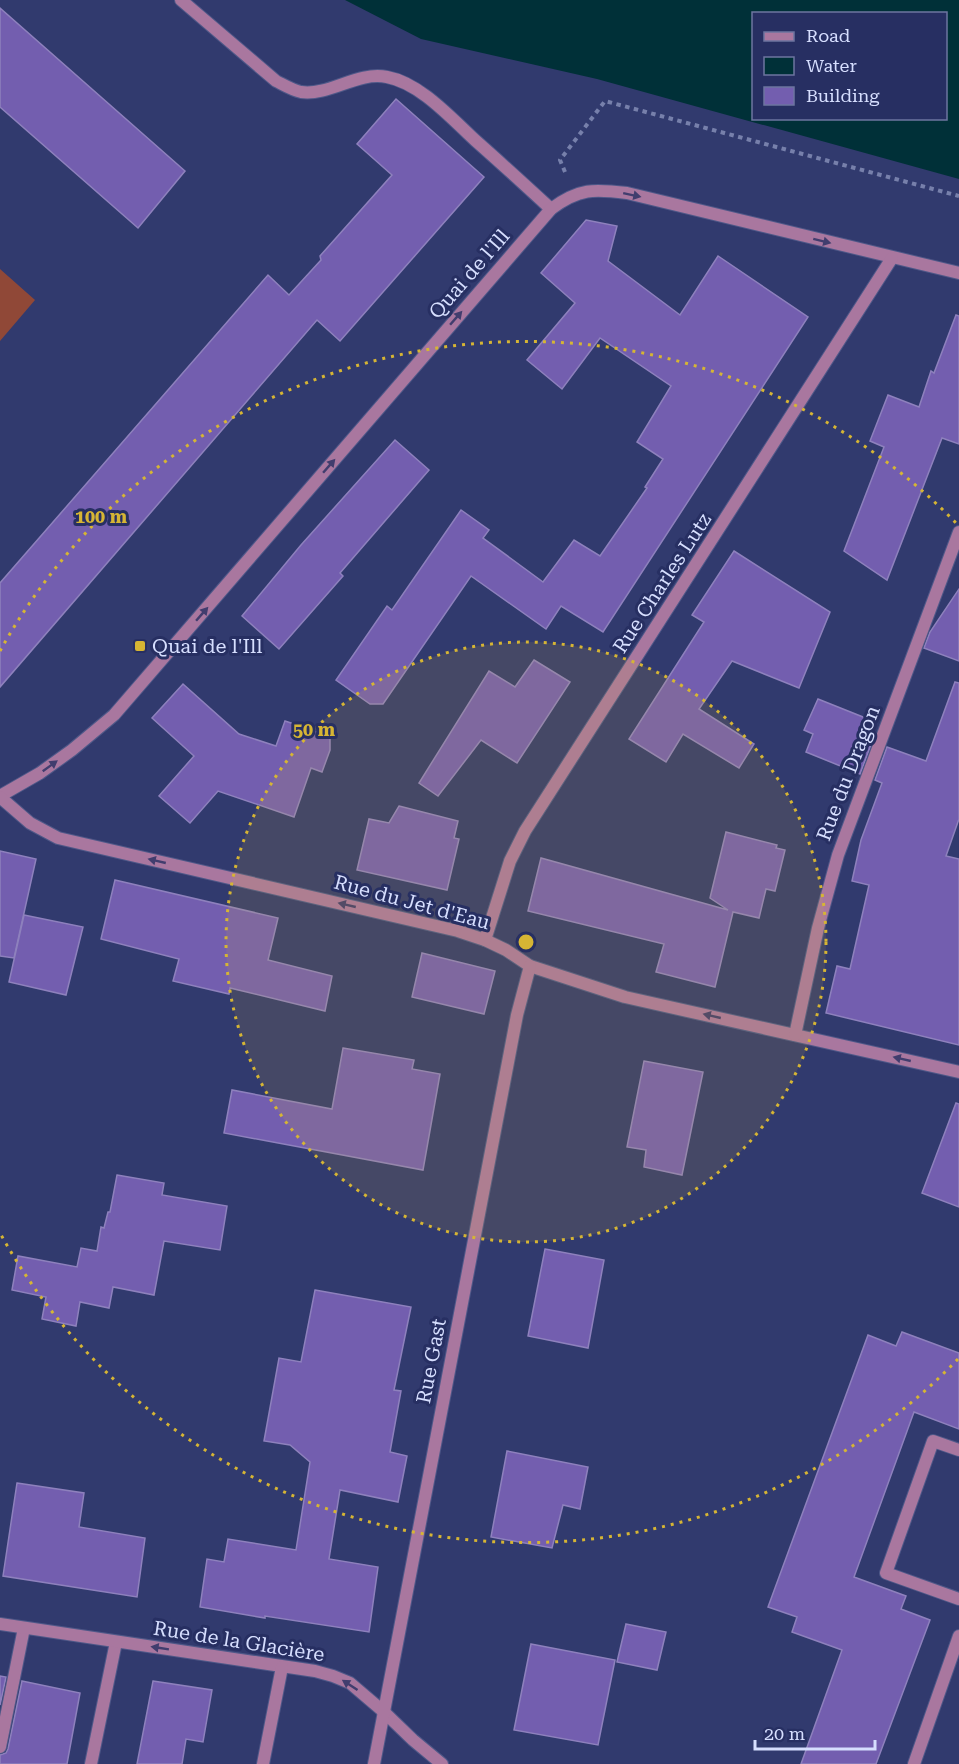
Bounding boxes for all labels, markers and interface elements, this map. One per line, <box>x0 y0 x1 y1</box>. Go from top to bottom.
legend <box>752 12 947 120</box>
text: Road <box>806 25 851 46</box>
text: Water <box>806 55 857 76</box>
text: Building <box>806 85 880 106</box>
one-way arrow <box>623 191 642 200</box>
street label: Quai de l'Ill <box>424 224 514 324</box>
one-way arrow <box>812 236 831 246</box>
one-way arrow <box>450 310 463 326</box>
one-way arrow <box>322 459 335 474</box>
text: 100 m <box>75 506 128 527</box>
street label: Rue Charles Lutz <box>608 509 716 657</box>
one-way arrow <box>195 606 208 621</box>
place label: Quai de l'Ill <box>152 634 262 658</box>
marker: Quai de l'Ill <box>133 639 147 653</box>
street label: Rue du Dragon <box>811 702 885 844</box>
text: 50 m <box>293 719 336 740</box>
one-way arrow <box>41 760 57 772</box>
one-way arrow <box>148 855 166 865</box>
street label: Rue du Jet d'Eau <box>331 870 493 934</box>
one-way arrow <box>338 899 356 909</box>
centre of rings <box>516 932 536 952</box>
one-way arrow <box>702 1011 721 1021</box>
one-way arrow <box>892 1054 911 1063</box>
street label: Rue Gast <box>411 1316 451 1405</box>
street label: Rue de la Glacière <box>152 1616 326 1666</box>
one-way arrow <box>150 1644 169 1653</box>
one-way arrow <box>342 1680 358 1691</box>
scale bar <box>755 1713 875 1751</box>
text: 20 m <box>764 1723 805 1744</box>

